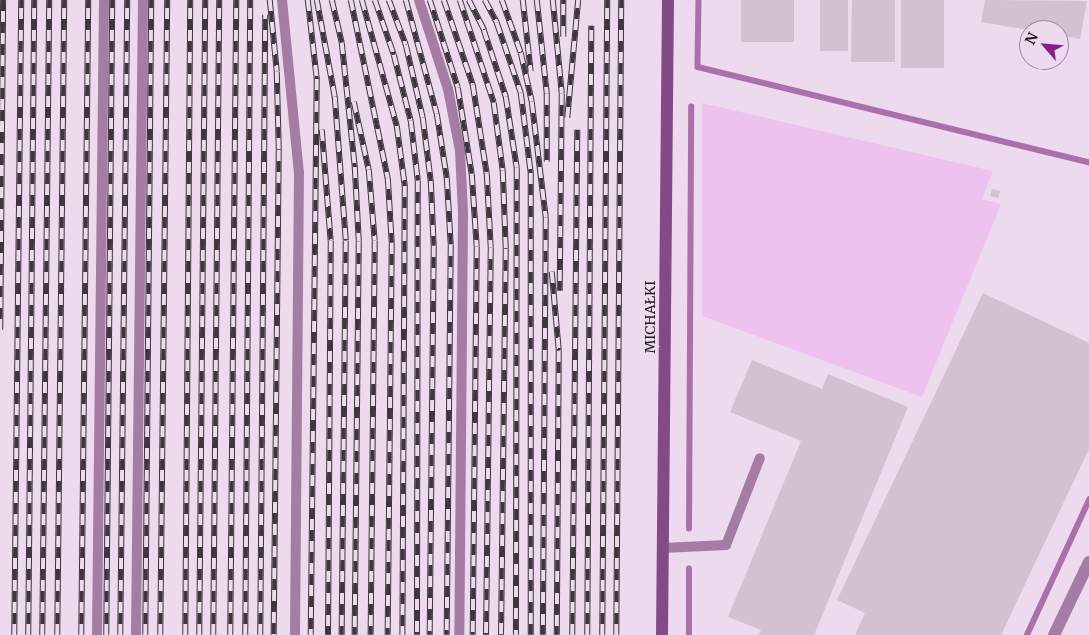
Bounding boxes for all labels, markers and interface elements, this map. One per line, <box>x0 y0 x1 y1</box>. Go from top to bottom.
north arrow <box>1019 20 1069 70</box>
text: N <box>1021 30 1042 48</box>
street label: MICHAŁKI <box>642 280 658 354</box>

